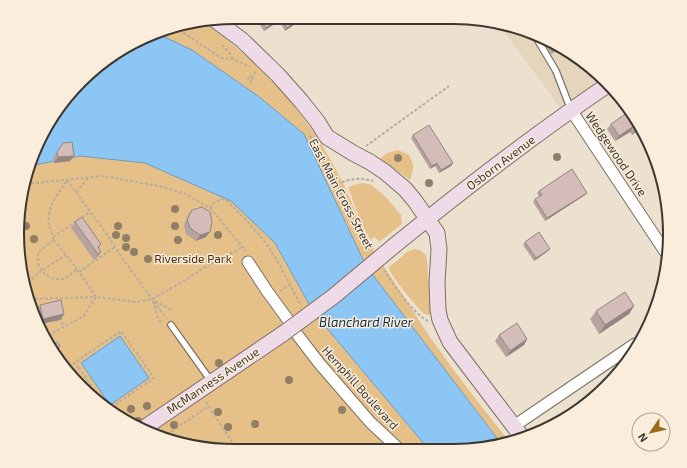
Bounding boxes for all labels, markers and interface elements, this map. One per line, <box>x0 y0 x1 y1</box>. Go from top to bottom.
street label: Wedgewood Drive <box>583 108 650 198</box>
street label: Osborn Avenue <box>463 132 537 193</box>
street label: East Main Cross Street <box>307 136 377 251</box>
park label: Riverside Park <box>154 251 232 265</box>
water label: Blanchard River <box>319 314 414 330</box>
street label: Hemphill Boulevard <box>320 343 402 432</box>
street label: McManness Avenue <box>163 344 261 416</box>
north arrow <box>631 412 671 452</box>
text: N <box>635 431 650 445</box>

